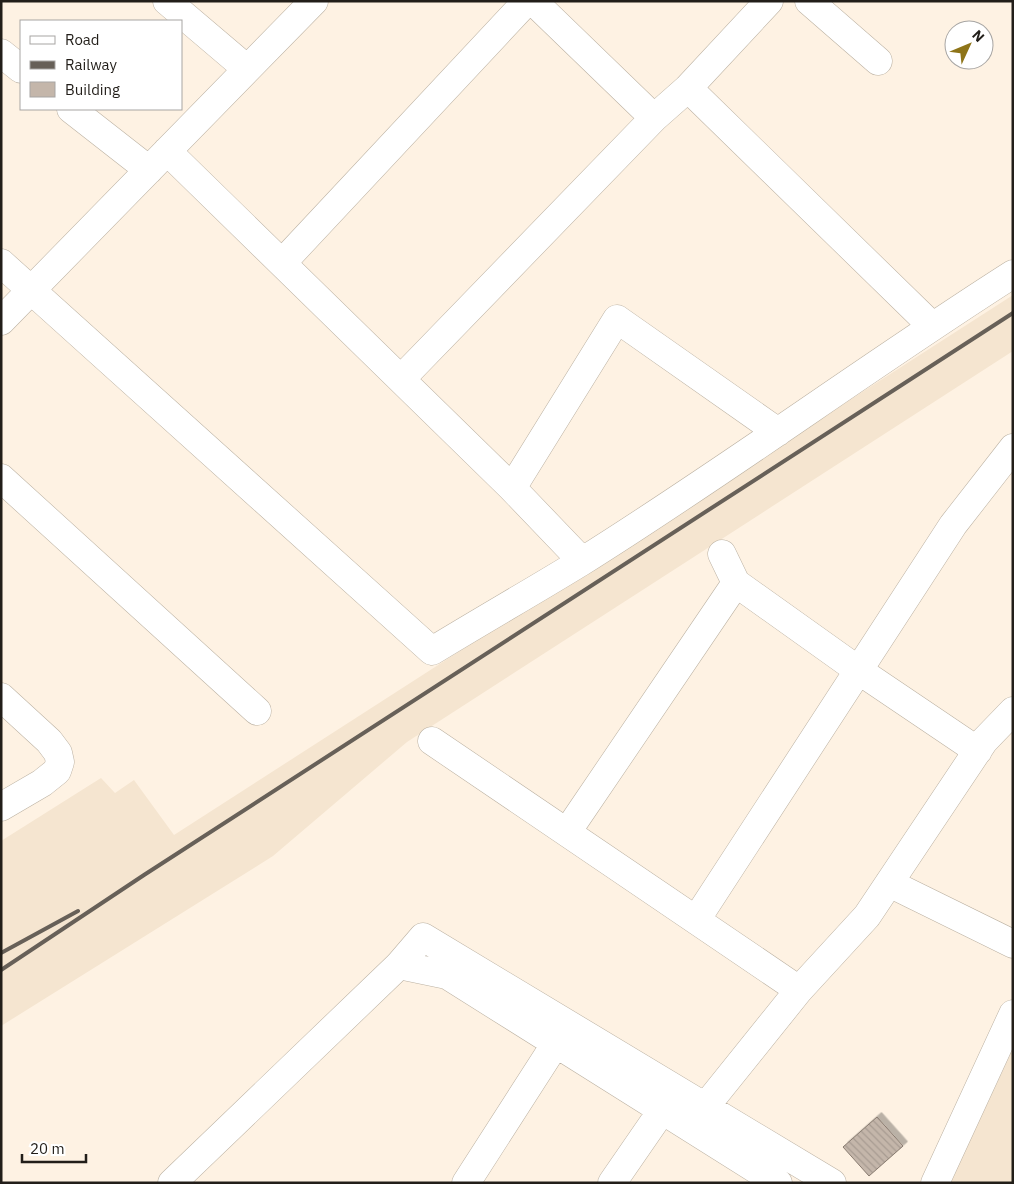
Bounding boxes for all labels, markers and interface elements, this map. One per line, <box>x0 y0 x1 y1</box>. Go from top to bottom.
legend <box>20 20 182 110</box>
north arrow <box>944 20 994 70</box>
text: N <box>968 26 988 46</box>
text: Road <box>65 30 100 49</box>
text: Railway <box>65 55 118 74</box>
text: Building <box>65 80 120 99</box>
scale bar <box>22 1132 86 1164</box>
text: 20 m <box>30 1139 65 1158</box>

